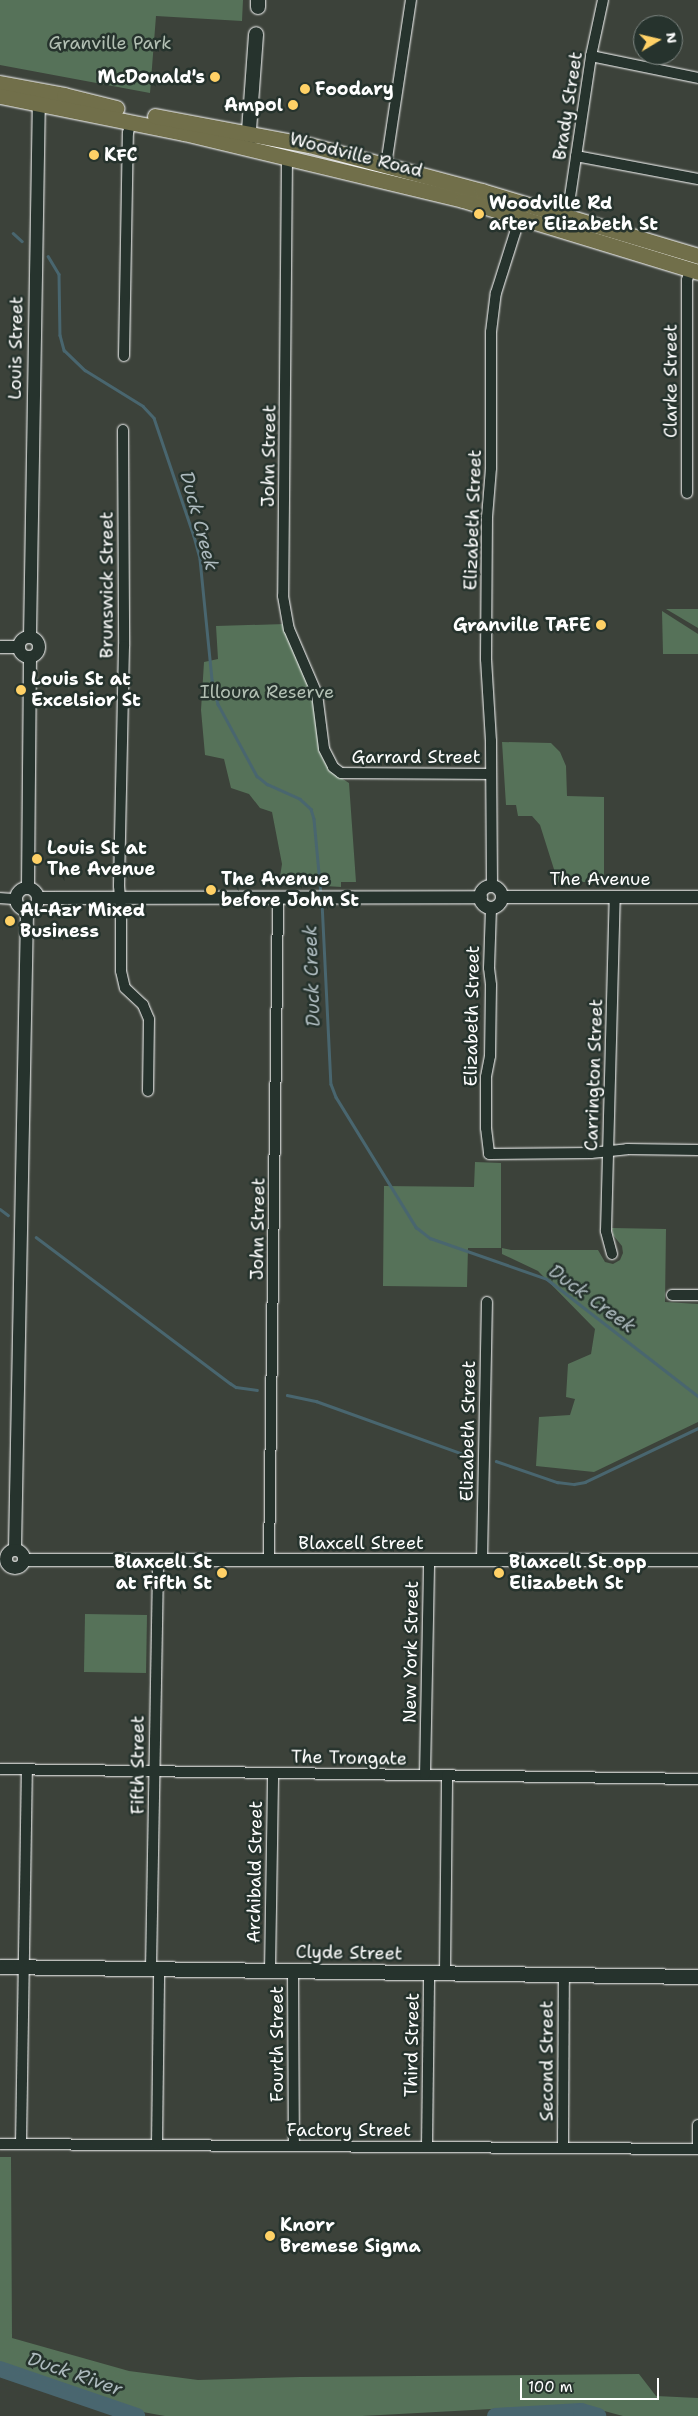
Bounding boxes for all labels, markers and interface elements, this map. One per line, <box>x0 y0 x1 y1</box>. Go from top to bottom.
north arrow <box>633 15 683 65</box>
text: N <box>662 31 682 45</box>
park label: Granville Park <box>48 32 172 54</box>
street label: Brady Street <box>549 50 587 162</box>
place label: McDonald's <box>98 66 205 88</box>
marker: McDonald's <box>209 71 221 83</box>
place label: Foodary <box>315 78 394 100</box>
marker: Foodary <box>299 83 311 95</box>
place label: Ampol <box>224 94 283 116</box>
marker: Ampol <box>287 99 299 111</box>
street label: Woodville Road <box>287 128 425 182</box>
place label: KFC <box>104 144 138 166</box>
marker: KFC <box>88 149 100 161</box>
place label: Woodville Rd after Elizabeth St <box>489 193 658 235</box>
marker: Woodville Rd after Elizabeth St <box>473 208 485 220</box>
street label: Louis Street <box>4 296 28 400</box>
street label: Clarke Street <box>660 324 682 438</box>
street label: John Street <box>257 405 281 507</box>
street label: Elizabeth Street <box>460 449 486 591</box>
water label: Duck Creek <box>175 469 223 573</box>
street label: Brunswick Street <box>96 512 118 658</box>
place label: Granville TAFE <box>453 614 591 636</box>
marker: Granville TAFE <box>595 619 607 631</box>
place label: Louis St at Excelsior St <box>31 669 141 712</box>
park label: Illoura Reserve <box>200 681 334 703</box>
marker: Louis St at Excelsior St <box>15 684 27 696</box>
street label: Garrard Street <box>352 746 480 768</box>
place label: Louis St at The Avenue <box>47 838 155 881</box>
marker: Louis St at The Avenue <box>31 853 43 865</box>
street label: The Avenue <box>549 868 651 890</box>
place label: The Avenue before John St <box>221 869 359 912</box>
marker: The Avenue before John St <box>205 884 217 896</box>
place label: Al-Azr Mixed Business <box>20 900 145 942</box>
marker: Al-Azr Mixed Business <box>4 915 16 927</box>
water label: Duck Creek <box>299 925 325 1027</box>
street label: Elizabeth Street <box>460 945 484 1087</box>
street label: Carrington Street <box>581 998 607 1152</box>
street label: John Street <box>246 1178 270 1280</box>
water label: Duck Creek <box>544 1260 640 1338</box>
street label: Elizabeth Street <box>456 1360 480 1502</box>
street label: Blaxcell Street <box>298 1532 424 1554</box>
place label: Blaxcell St at Fifth St <box>114 1552 212 1595</box>
place label: Blaxcell St opp Elizabeth St <box>509 1552 647 1595</box>
marker: Blaxcell St at Fifth St <box>216 1567 228 1579</box>
marker: Blaxcell St opp Elizabeth St <box>493 1567 505 1579</box>
street label: New York Street <box>399 1581 423 1723</box>
street label: Fifth Street <box>127 1715 149 1815</box>
street label: The Trongate <box>291 1746 407 1770</box>
street label: Archibald Street <box>243 1801 267 1943</box>
street label: Clyde Street <box>295 1941 403 1965</box>
street label: Fourth Street <box>266 1986 288 2102</box>
street label: Third Street <box>400 1993 424 2097</box>
street label: Second Street <box>536 2001 558 2121</box>
street label: Factory Street <box>287 2119 411 2141</box>
place label: Knorr Bremese Sigma <box>280 2215 421 2258</box>
marker: Knorr Bremese Sigma <box>264 2230 276 2242</box>
water label: Duck River <box>25 2347 125 2401</box>
scale bar <box>523 2368 662 2400</box>
text: 100 m <box>528 2377 573 2397</box>

